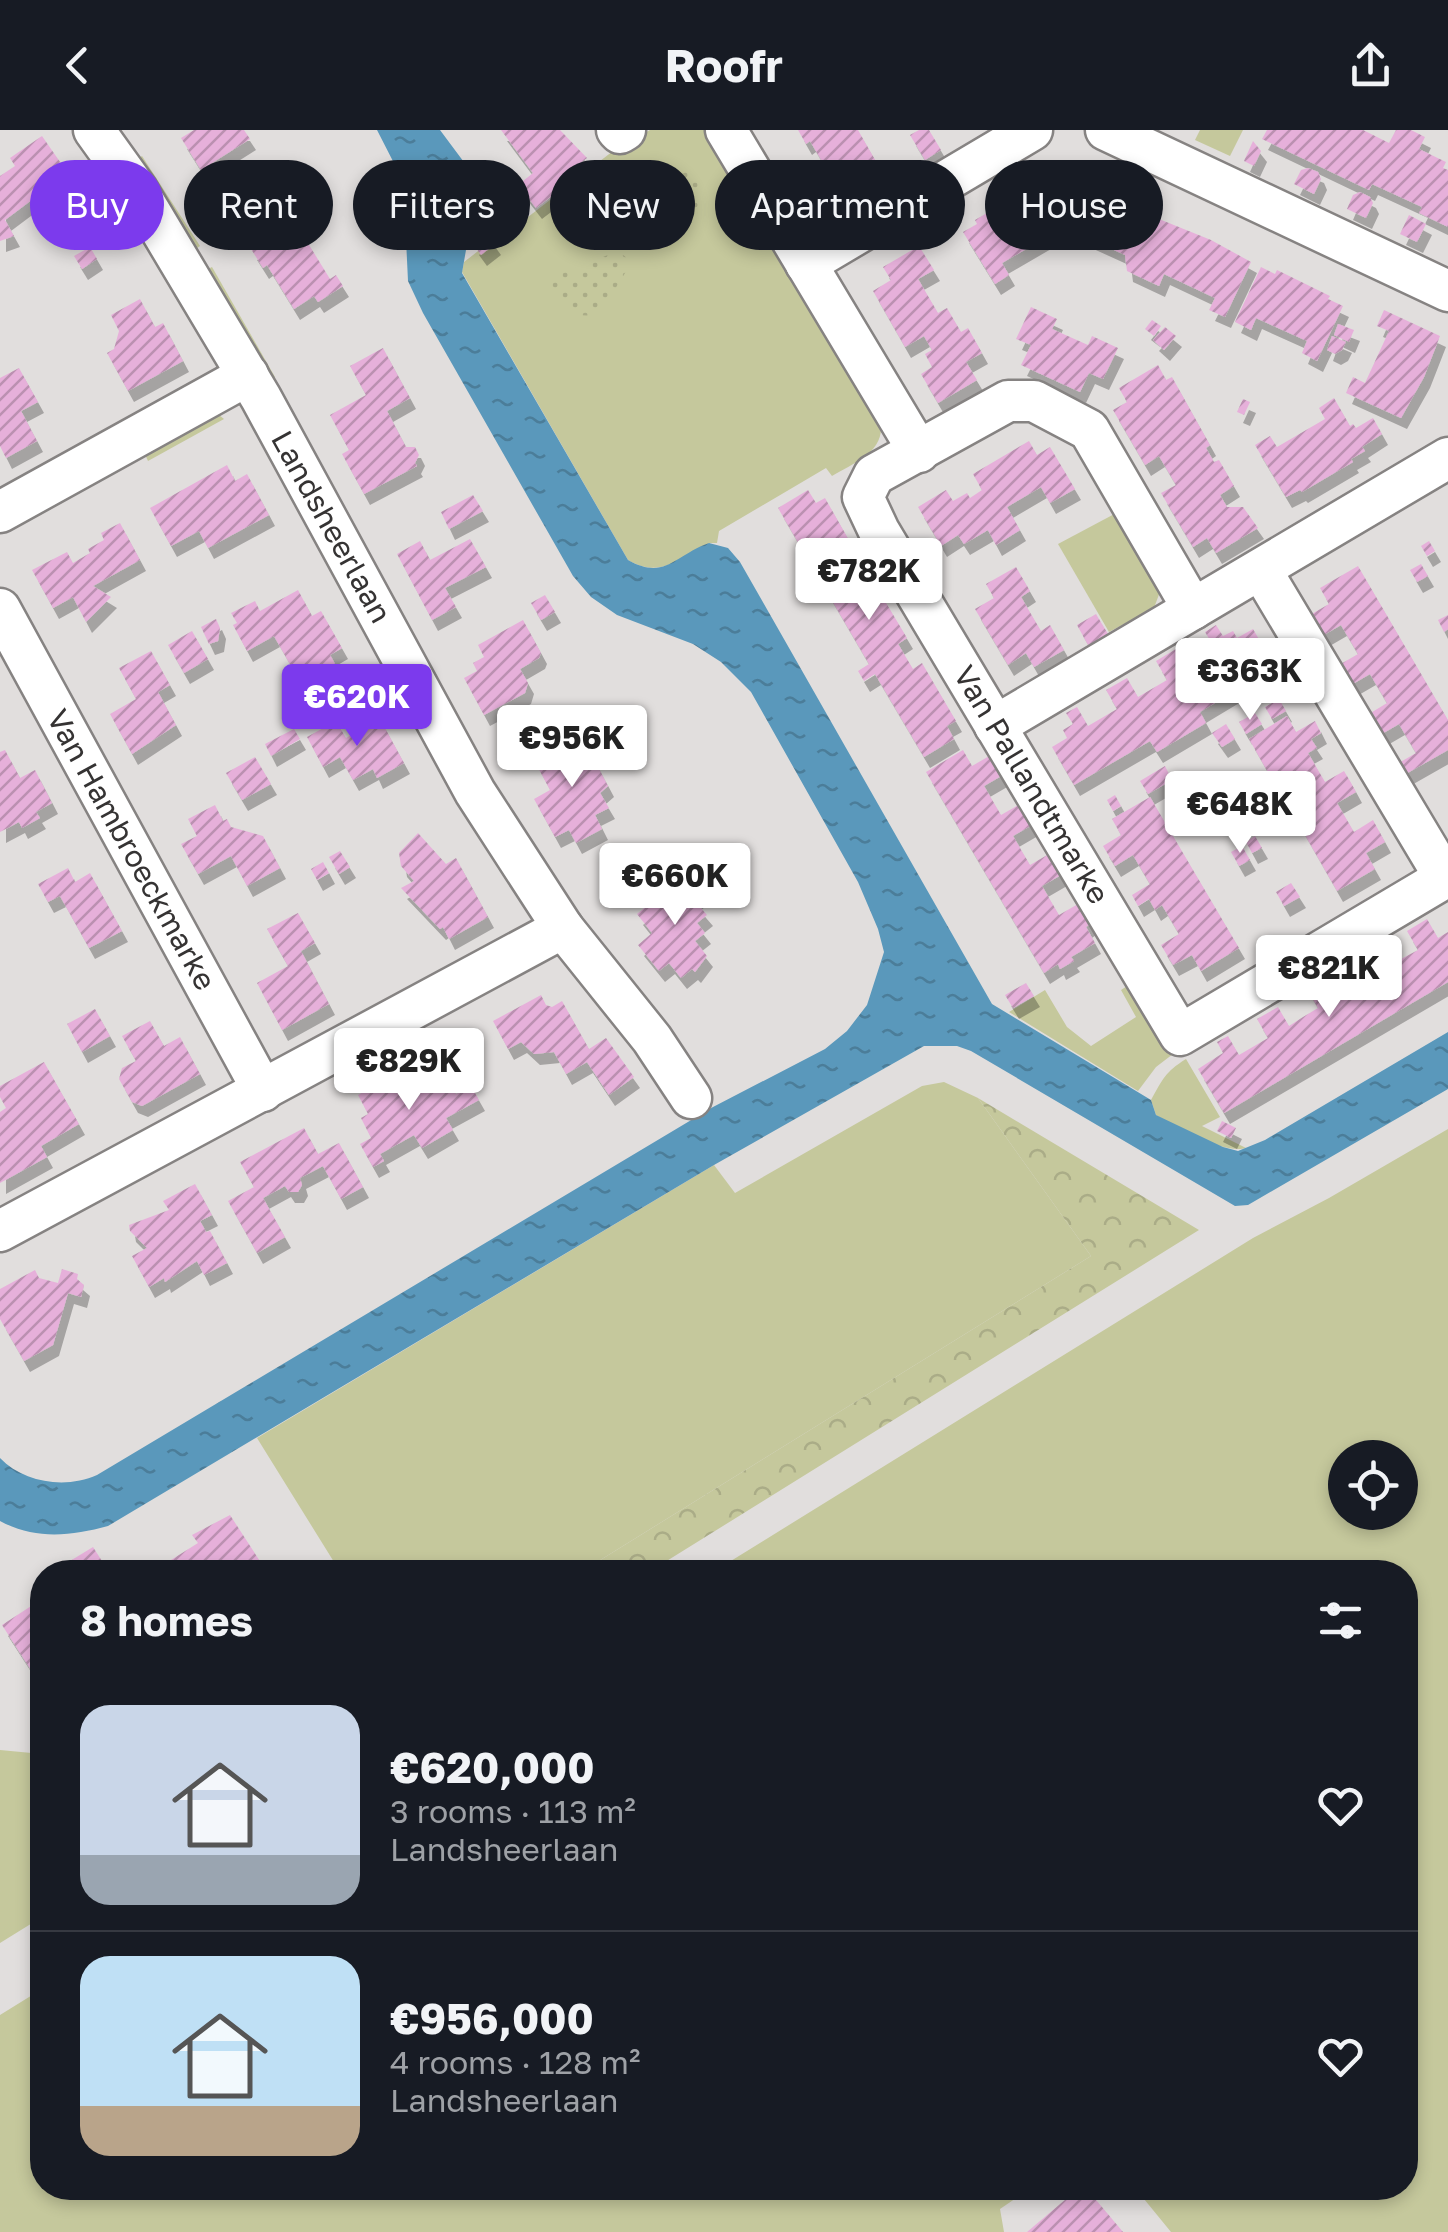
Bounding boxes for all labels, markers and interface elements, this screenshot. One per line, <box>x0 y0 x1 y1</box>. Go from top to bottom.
icon: back <box>50 38 105 93</box>
text: Roofr <box>665 38 783 92</box>
icon: share <box>1343 38 1398 93</box>
chip: Buy <box>30 160 164 250</box>
chip: Rent <box>184 160 333 250</box>
chip: Filters <box>353 160 530 250</box>
chip: New <box>550 160 695 250</box>
chip: Apartment <box>715 160 965 250</box>
chip: House <box>985 160 1163 250</box>
street label: Landsheerlaan <box>264 424 400 629</box>
pin: €782K <box>799 538 939 623</box>
text: €782K <box>817 551 921 589</box>
pin: €363K <box>1180 638 1320 723</box>
text: €363K <box>1197 651 1303 689</box>
street label: Van Pallandtmarke <box>947 659 1117 910</box>
pin: €620K <box>287 664 427 749</box>
text: €620K <box>304 677 410 715</box>
street label: Van Hambroeckmarke <box>40 703 224 996</box>
pin: €956K <box>502 705 642 790</box>
text: €956K <box>519 718 625 756</box>
pin: €648K <box>1170 771 1310 856</box>
text: €648K <box>1187 784 1293 822</box>
pin: €660K <box>605 843 745 928</box>
text: €660K <box>621 856 729 894</box>
pin: €821K <box>1259 935 1399 1020</box>
text: €821K <box>1278 948 1380 986</box>
pin: €829K <box>339 1028 479 1113</box>
text: €829K <box>356 1041 462 1079</box>
map controls <box>1328 1440 1418 1530</box>
button: locate <box>1328 1440 1418 1530</box>
icon: filters <box>1313 1593 1368 1648</box>
text: 8 homes <box>80 1595 253 1645</box>
text: €620,000 <box>390 1742 595 1792</box>
icon: home <box>160 1745 280 1865</box>
icon: heart <box>1313 1778 1368 1833</box>
text: 3 rooms · 113 m² <box>390 1792 636 1830</box>
text: Landsheerlaan <box>390 1830 618 1868</box>
text: €956,000 <box>390 1993 594 2043</box>
icon: home <box>160 1996 280 2116</box>
icon: heart <box>1313 2029 1368 2084</box>
text: 4 rooms · 128 m² <box>390 2043 640 2081</box>
text: Landsheerlaan <box>390 2081 618 2119</box>

